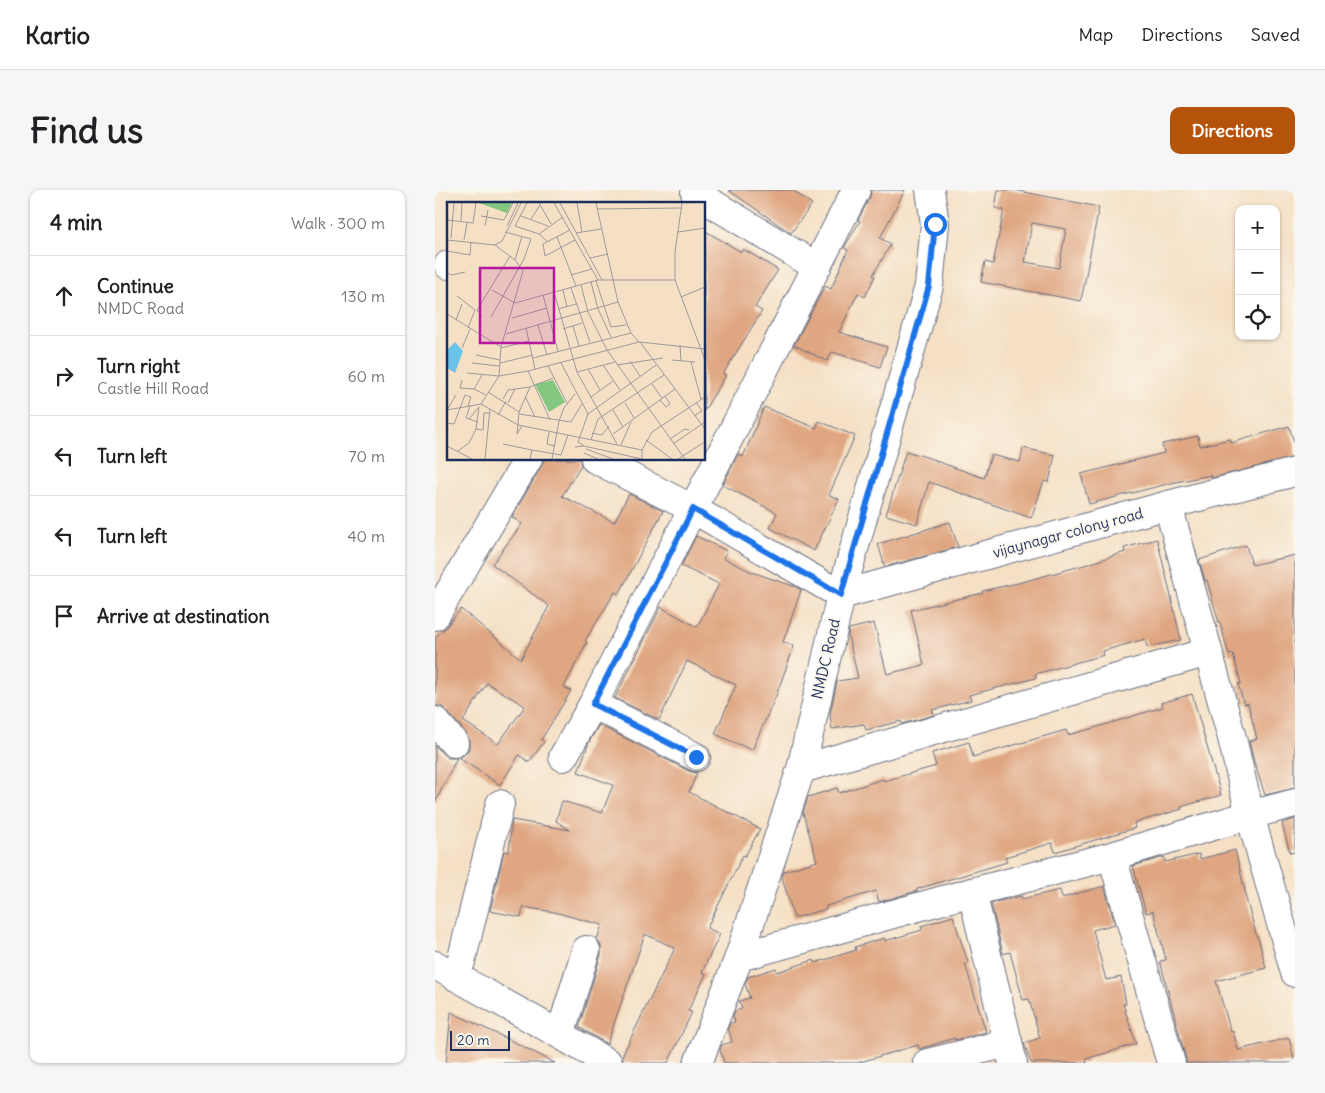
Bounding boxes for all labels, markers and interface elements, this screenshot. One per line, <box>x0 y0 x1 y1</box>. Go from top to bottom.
text: Kartio <box>25 20 90 50</box>
text: Map <box>1078 23 1113 46</box>
text: Directions <box>1141 23 1223 46</box>
text: Saved <box>1251 23 1300 46</box>
button: Directions <box>1170 107 1295 154</box>
text: Find us <box>30 108 143 152</box>
inset map <box>447 202 705 460</box>
map controls <box>1235 205 1280 340</box>
button: + <box>1235 205 1280 250</box>
text: 4 min <box>50 209 102 236</box>
text: Walk · 300 m <box>291 213 385 233</box>
route start <box>924 213 947 236</box>
button: − <box>1235 250 1280 295</box>
text: Continue <box>97 274 174 298</box>
icon: ahead <box>50 282 78 310</box>
text: 130 m <box>341 286 385 306</box>
button: locate <box>1235 295 1280 340</box>
text: NMDC Road <box>97 298 184 318</box>
text: Turn right <box>97 354 180 378</box>
icon: right <box>50 362 78 390</box>
text: 60 m <box>347 366 385 386</box>
text: Castle Hill Road <box>97 378 209 398</box>
icon: left <box>50 442 78 470</box>
text: Turn left <box>97 444 167 468</box>
text: 70 m <box>349 446 385 466</box>
street label: vijaynagar colony road <box>991 503 1145 562</box>
icon: left <box>50 522 78 550</box>
text: Turn left <box>97 524 167 548</box>
text: 40 m <box>347 526 385 546</box>
icon: arrive <box>50 602 78 630</box>
text: Arrive at destination <box>97 604 270 628</box>
street label: NMDC Road <box>807 617 844 701</box>
route end <box>685 746 708 769</box>
scale bar <box>450 1028 510 1051</box>
text: 20 m <box>457 1031 490 1049</box>

